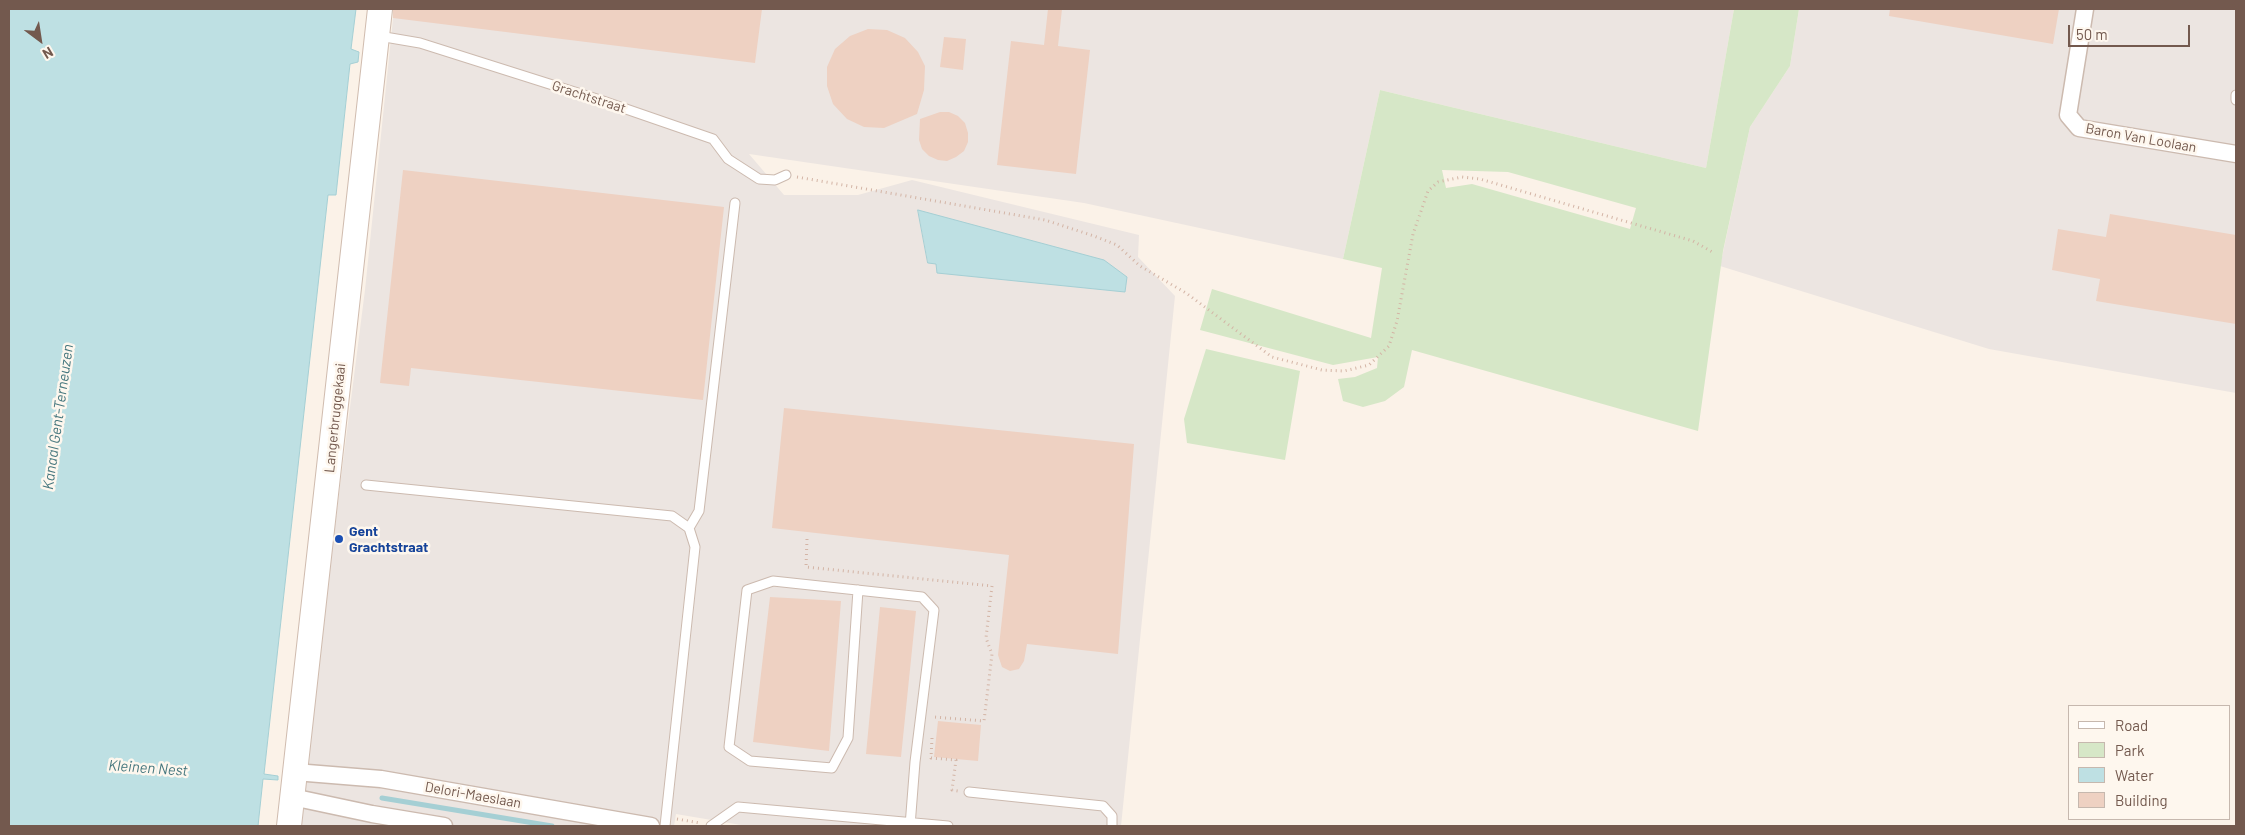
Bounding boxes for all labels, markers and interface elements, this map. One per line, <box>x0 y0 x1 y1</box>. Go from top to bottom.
north arrow <box>15 15 65 65</box>
scale bar <box>2070 15 2192 47</box>
text: 50 m <box>2076 25 2108 43</box>
text: N <box>40 44 56 63</box>
street label: Grachtstraat <box>550 77 628 117</box>
street label: Baron Van Loolaan <box>2084 120 2198 156</box>
water label: Kanaal Gent-Terneuzen <box>39 343 77 491</box>
street label: Langerbruggekaai <box>321 362 349 474</box>
place label: Gent Grachtstraat <box>349 523 428 556</box>
marker: Gent Grachtstraat <box>333 533 345 545</box>
legend <box>2068 705 2230 820</box>
text: Road <box>2115 716 2148 734</box>
text: Park <box>2115 741 2144 759</box>
water label: Kleinen Nest <box>108 756 188 780</box>
text: Water <box>2115 766 2154 784</box>
street label: Delori-Maeslaan <box>424 778 522 812</box>
text: Building <box>2115 791 2168 809</box>

